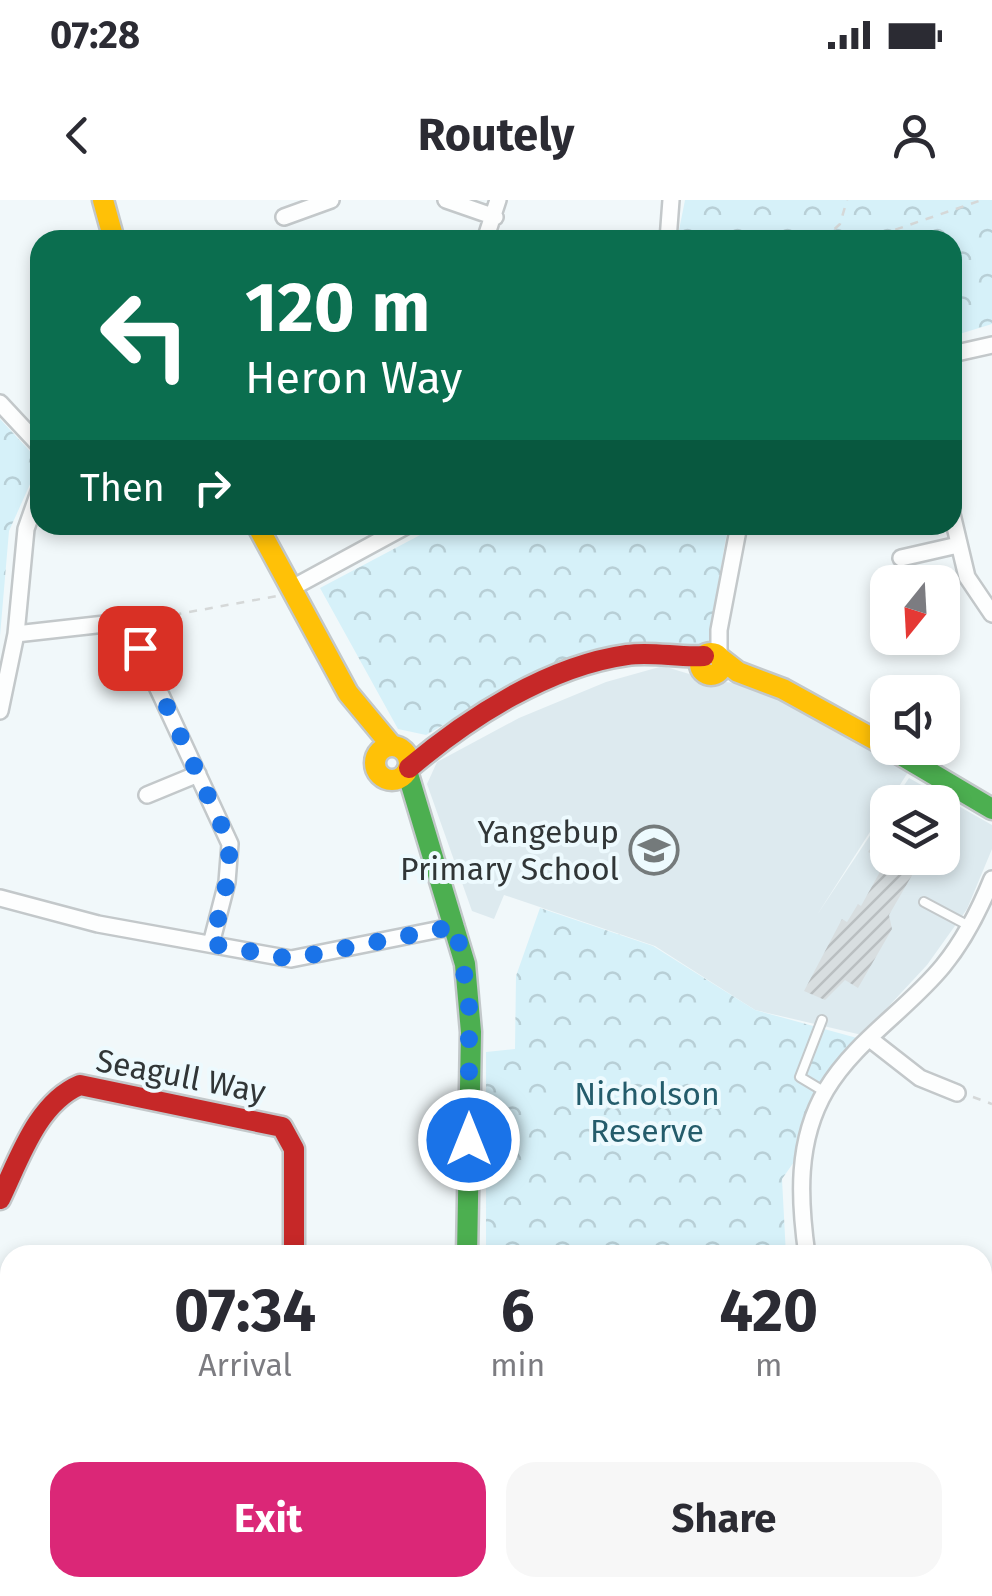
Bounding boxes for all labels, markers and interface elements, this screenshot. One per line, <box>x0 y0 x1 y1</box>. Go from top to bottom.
text: 07:28 <box>50 12 140 58</box>
icon: back <box>50 108 105 163</box>
text: Routely <box>418 108 574 162</box>
icon: person <box>887 108 942 163</box>
text: 120 m <box>245 266 430 350</box>
icon: left <box>80 270 210 400</box>
text: Heron Way <box>245 351 463 405</box>
icon: right <box>185 460 240 515</box>
text: Then <box>80 465 165 511</box>
north arrow <box>870 565 960 655</box>
map controls <box>870 565 960 875</box>
pin <box>98 606 183 691</box>
icon: arrive <box>113 621 168 676</box>
button: sound <box>870 675 960 765</box>
button: layers <box>870 785 960 875</box>
place label: Yangebup Primary School <box>400 813 619 888</box>
school or university icon: Yangebup Primary School <box>628 824 680 876</box>
street label: Seagull Way <box>93 1041 269 1111</box>
park label: Nicholson Reserve <box>574 1075 720 1150</box>
position arrow <box>417 1088 521 1192</box>
text: 07:34 <box>174 1275 316 1347</box>
text: 6 <box>501 1275 535 1347</box>
text: 420 <box>719 1275 818 1347</box>
text: Arrival <box>198 1346 292 1384</box>
text: min <box>490 1346 545 1384</box>
text: m <box>755 1346 782 1384</box>
button: Exit <box>50 1462 486 1577</box>
button: Share <box>506 1462 942 1577</box>

